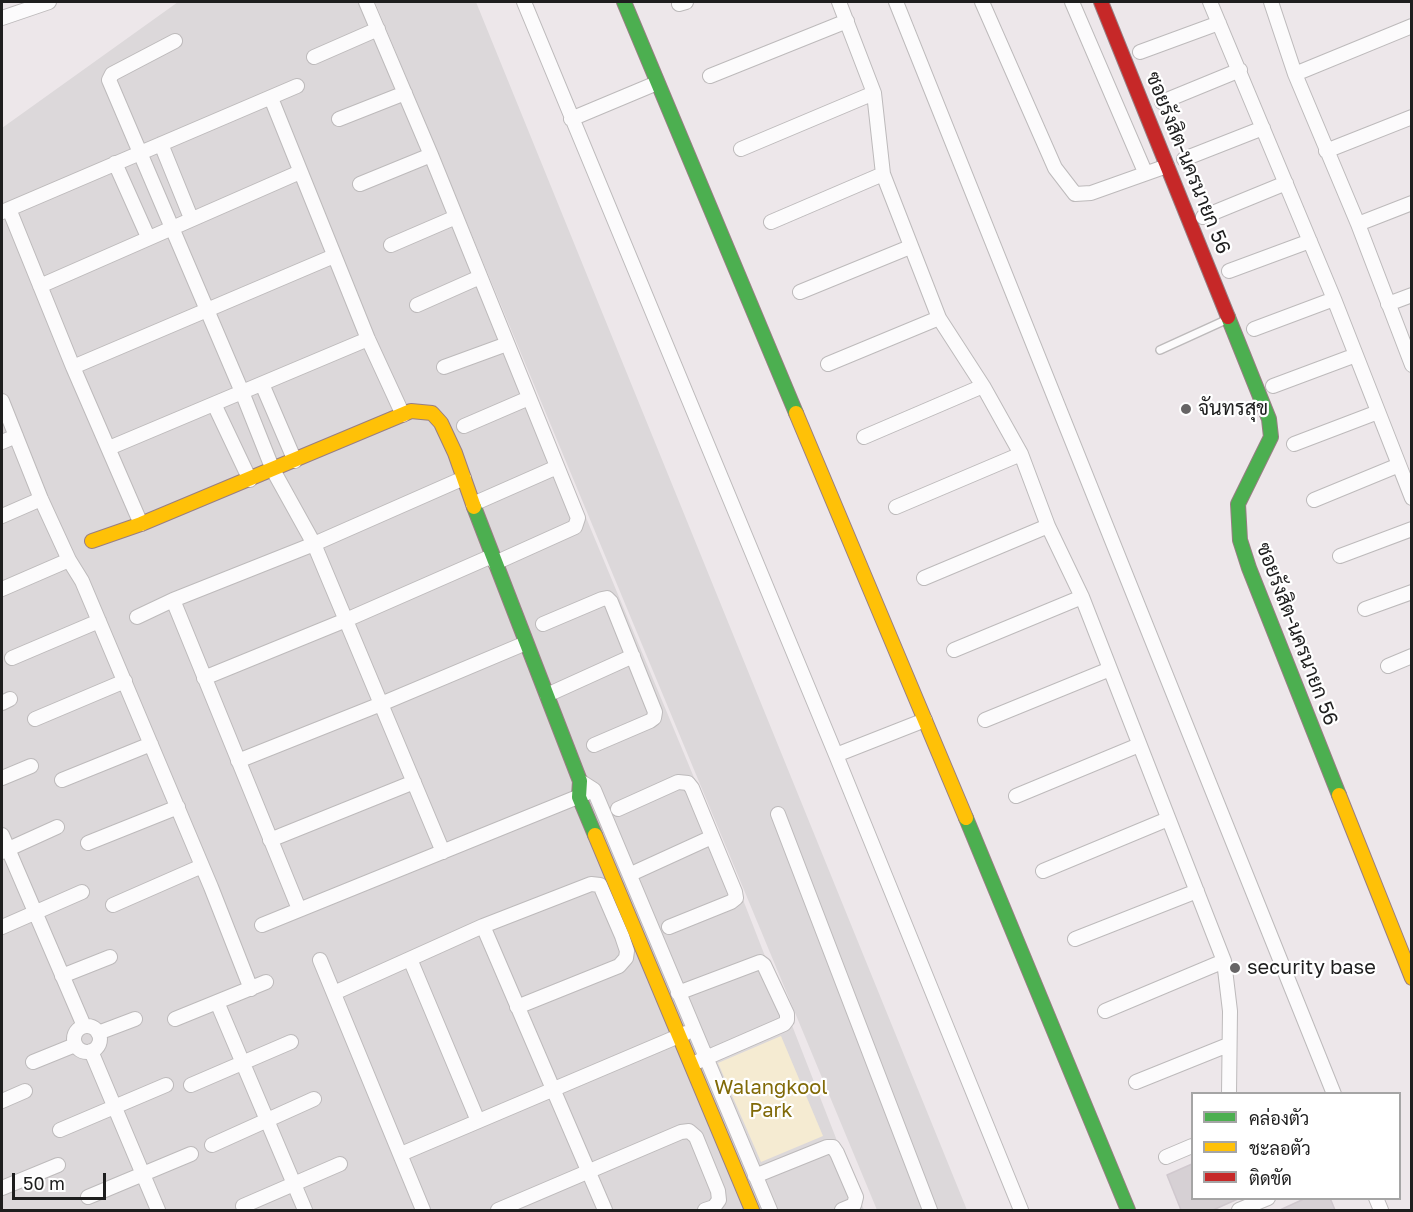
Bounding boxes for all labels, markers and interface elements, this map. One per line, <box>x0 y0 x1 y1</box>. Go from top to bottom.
street label: ซอยรังสิต-นครนายก 56 <box>1141 68 1235 258</box>
place label: จันทรสุข <box>1198 397 1268 421</box>
marker: จันทรสุข <box>1179 402 1193 416</box>
street label: ซอยรังสิต-นครนายก 56 <box>1251 539 1343 729</box>
place label: security base <box>1247 956 1376 980</box>
marker: security base <box>1228 961 1242 975</box>
park label: Walangkool Park <box>714 1076 828 1123</box>
legend <box>1191 1092 1401 1200</box>
text: คล่องตัว <box>1249 1107 1309 1129</box>
text: ชะลอตัว <box>1249 1137 1311 1159</box>
scale bar <box>15 1161 110 1199</box>
text: ติดขัด <box>1249 1167 1292 1189</box>
text: 50 m <box>23 1172 65 1194</box>

